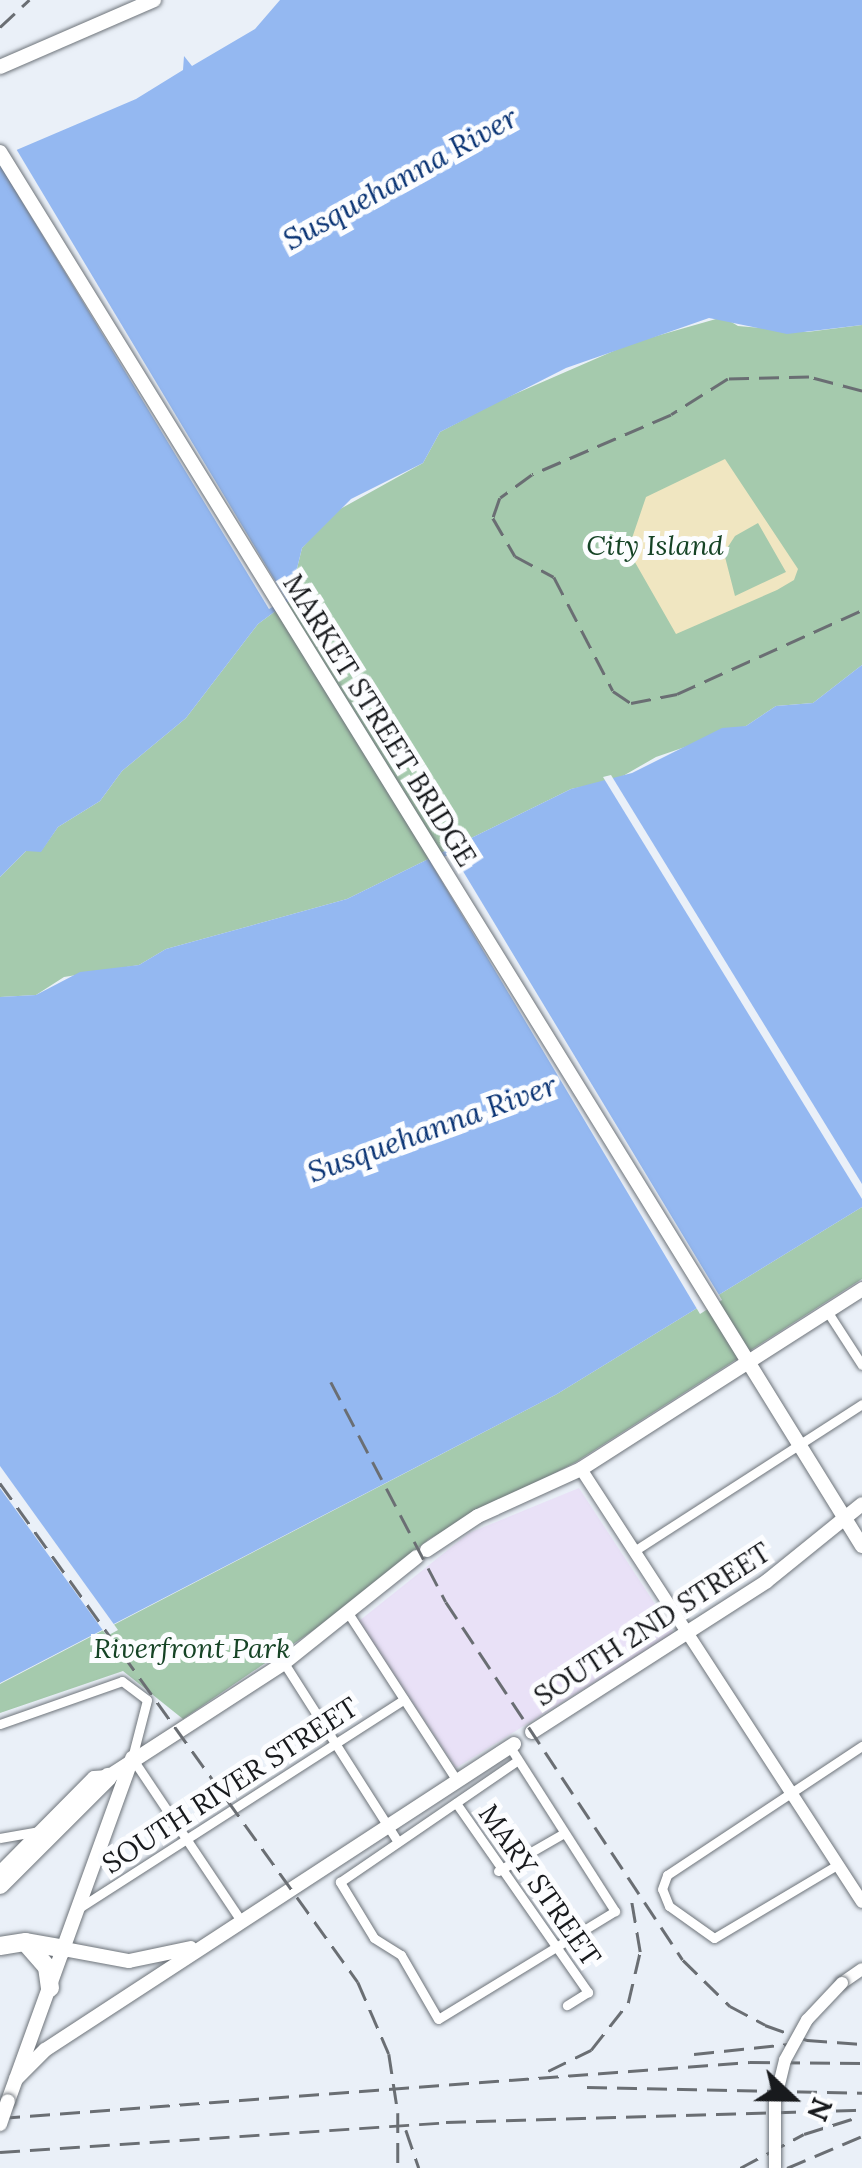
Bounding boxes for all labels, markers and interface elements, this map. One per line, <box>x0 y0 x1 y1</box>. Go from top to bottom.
water label: Susquehanna River <box>277 99 523 257</box>
park label: City Island <box>586 528 724 562</box>
street label: MARKET STREET BRIDGE <box>276 568 484 872</box>
water label: Susquehanna River <box>303 1066 561 1190</box>
street label: SOUTH 2ND STREET <box>528 1535 776 1713</box>
park label: Riverfront Park <box>93 1631 291 1665</box>
street label: SOUTH RIVER STREET <box>96 1690 364 1880</box>
street label: MARY STREET <box>472 1798 608 1972</box>
north arrow <box>742 2048 842 2148</box>
text: N <box>799 2092 841 2126</box>

